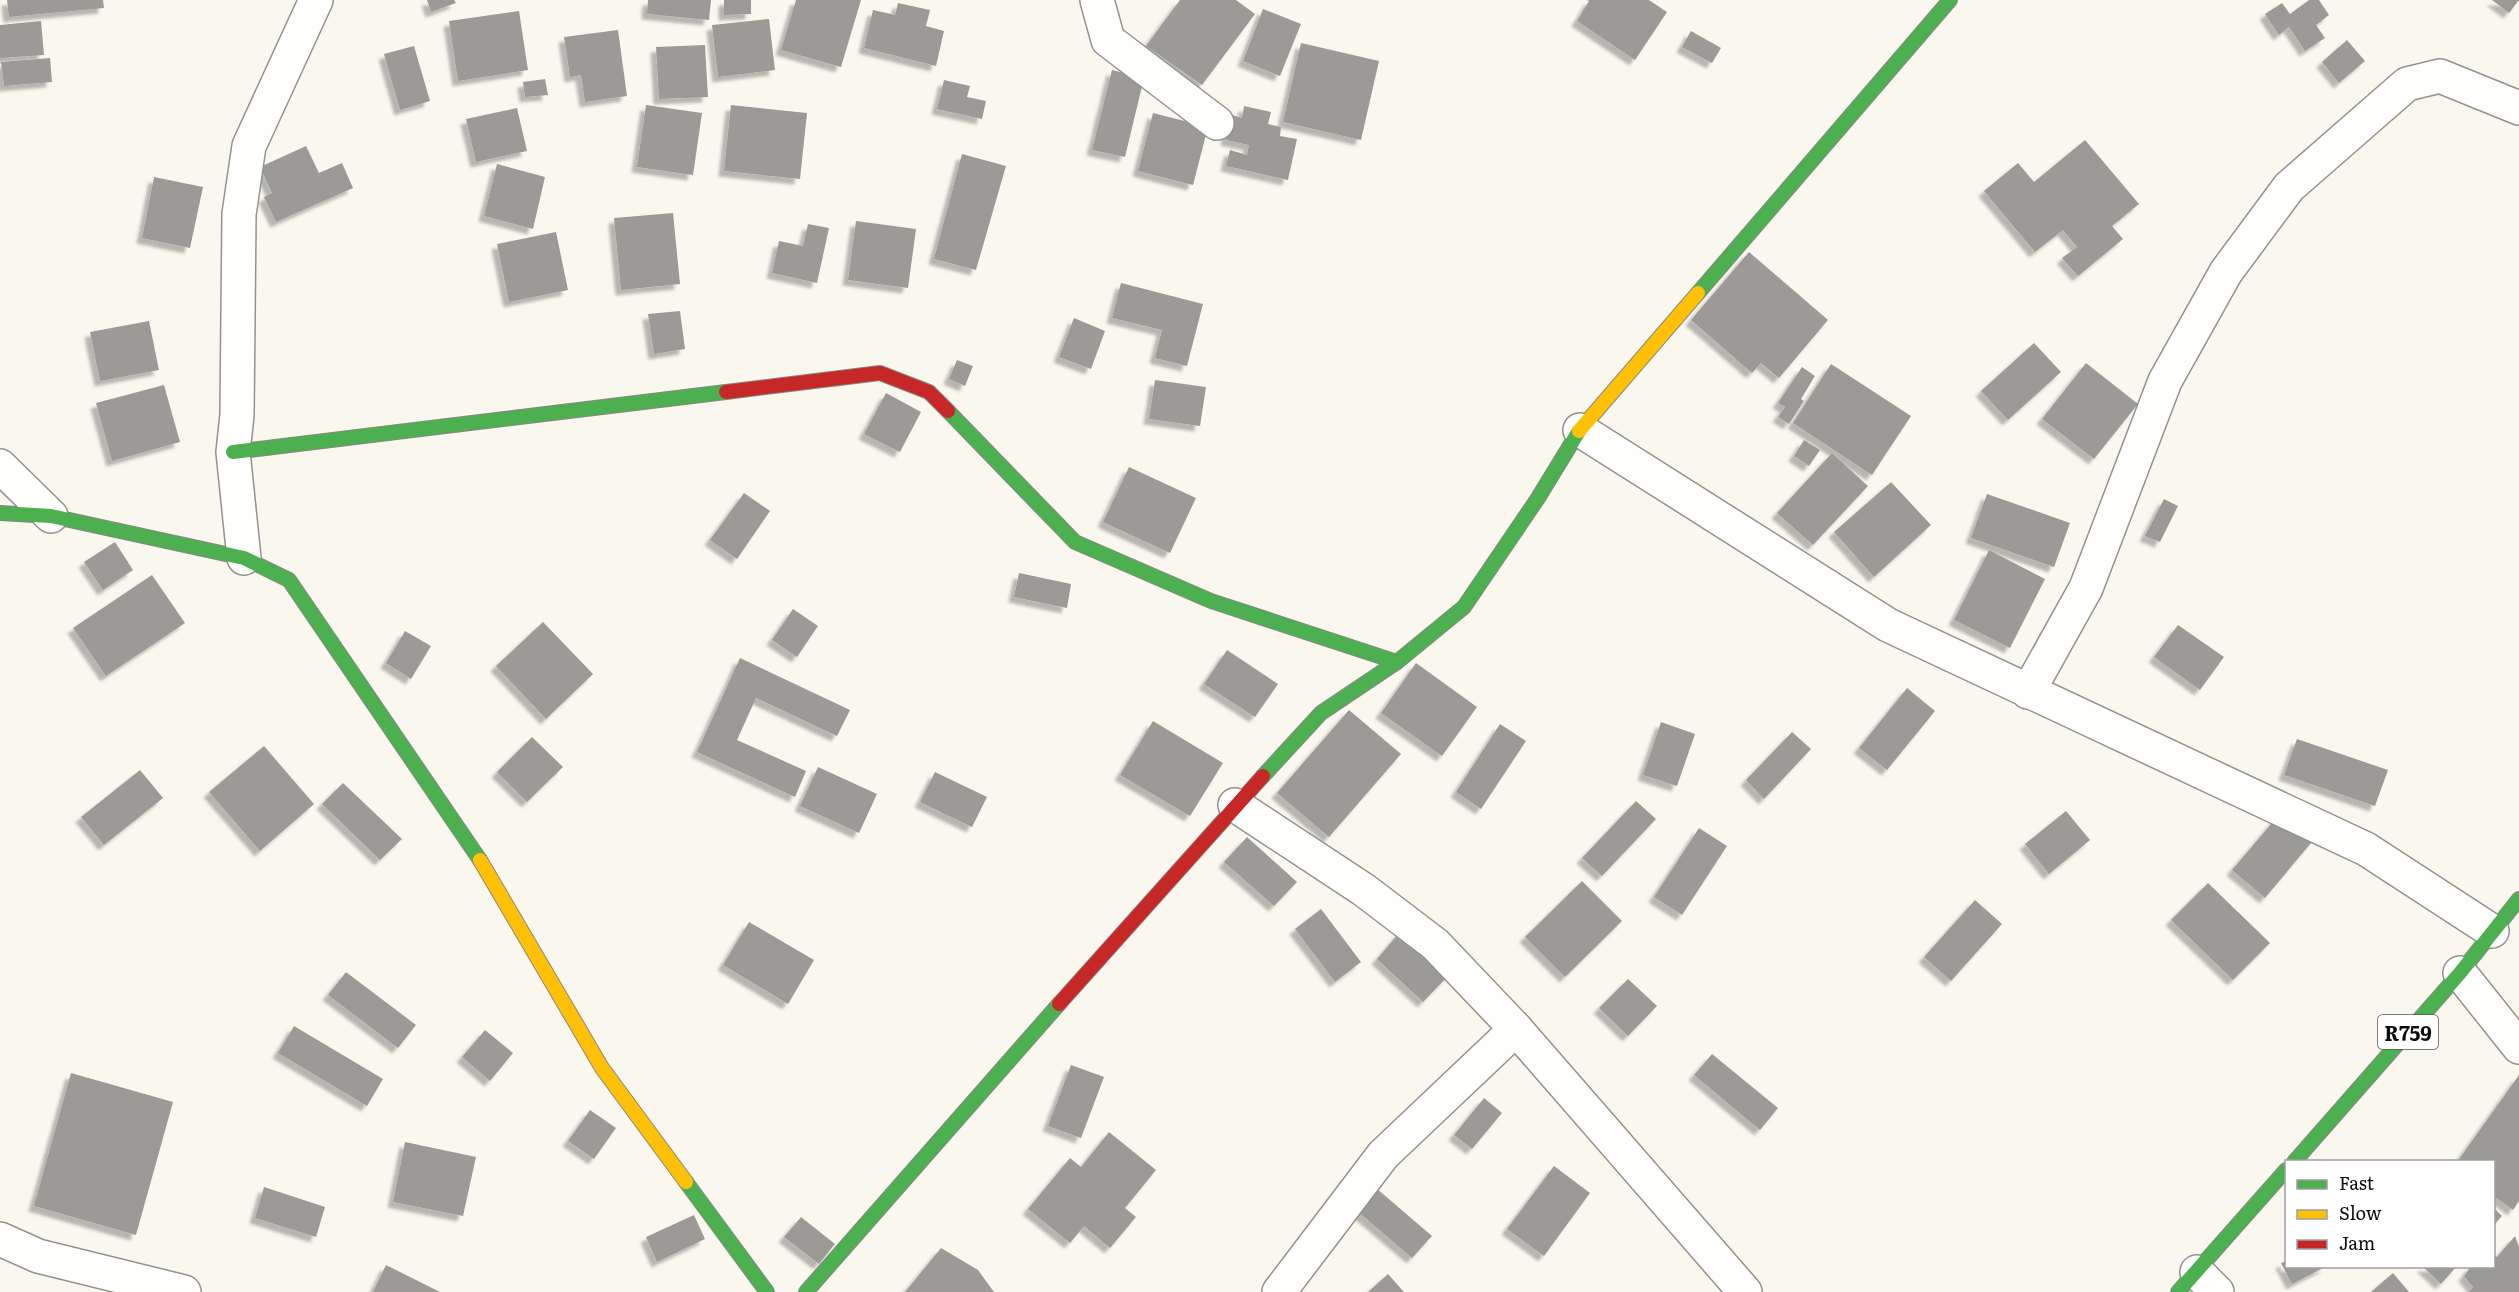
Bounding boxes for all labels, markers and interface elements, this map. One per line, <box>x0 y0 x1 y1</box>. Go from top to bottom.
road number: R759 <box>2378 1015 2438 1049</box>
legend <box>2285 1160 2495 1268</box>
text: Fast <box>2339 1169 2375 1196</box>
text: Slow <box>2339 1199 2382 1226</box>
text: Jam <box>2339 1229 2375 1256</box>

